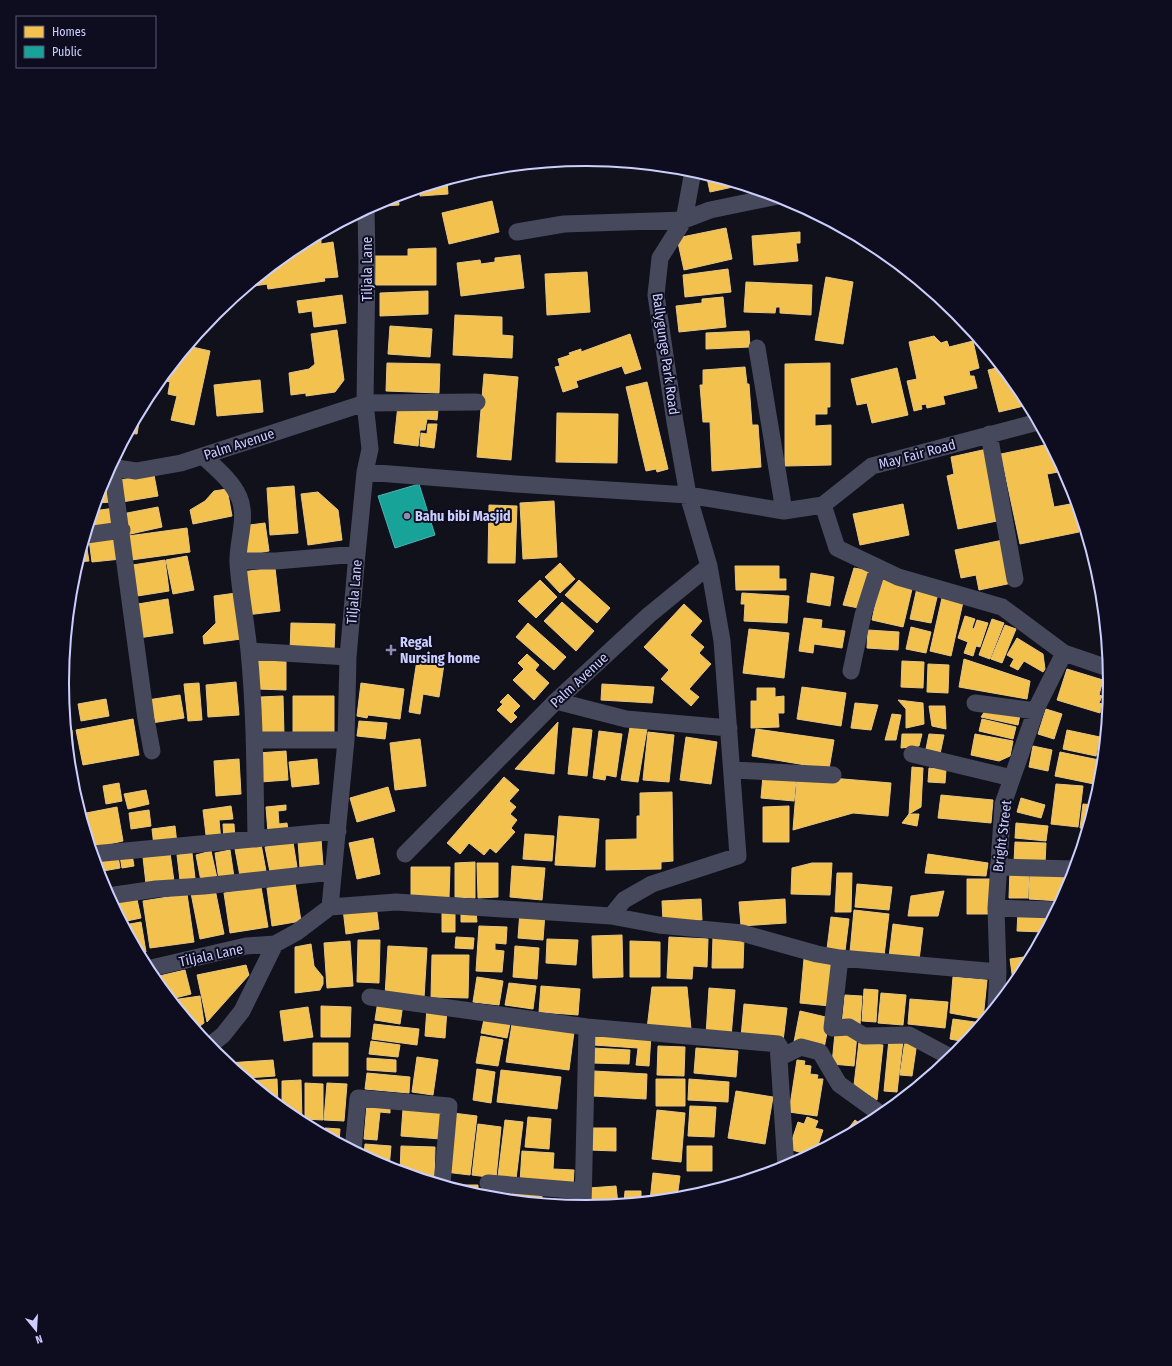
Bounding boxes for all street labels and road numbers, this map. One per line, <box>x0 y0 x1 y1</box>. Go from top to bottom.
street label: Tiljala Lane <box>359 236 376 302</box>
street label: Ballygunge Park Road <box>649 292 682 416</box>
street label: Palm Avenue <box>202 425 277 464</box>
street label: May Fair Road <box>877 436 957 473</box>
street label: Tiljala Lane <box>343 559 366 625</box>
street label: Palm Avenue <box>547 649 612 712</box>
street label: Bright Street <box>990 799 1015 873</box>
street label: Tiljala Lane <box>178 940 245 971</box>

